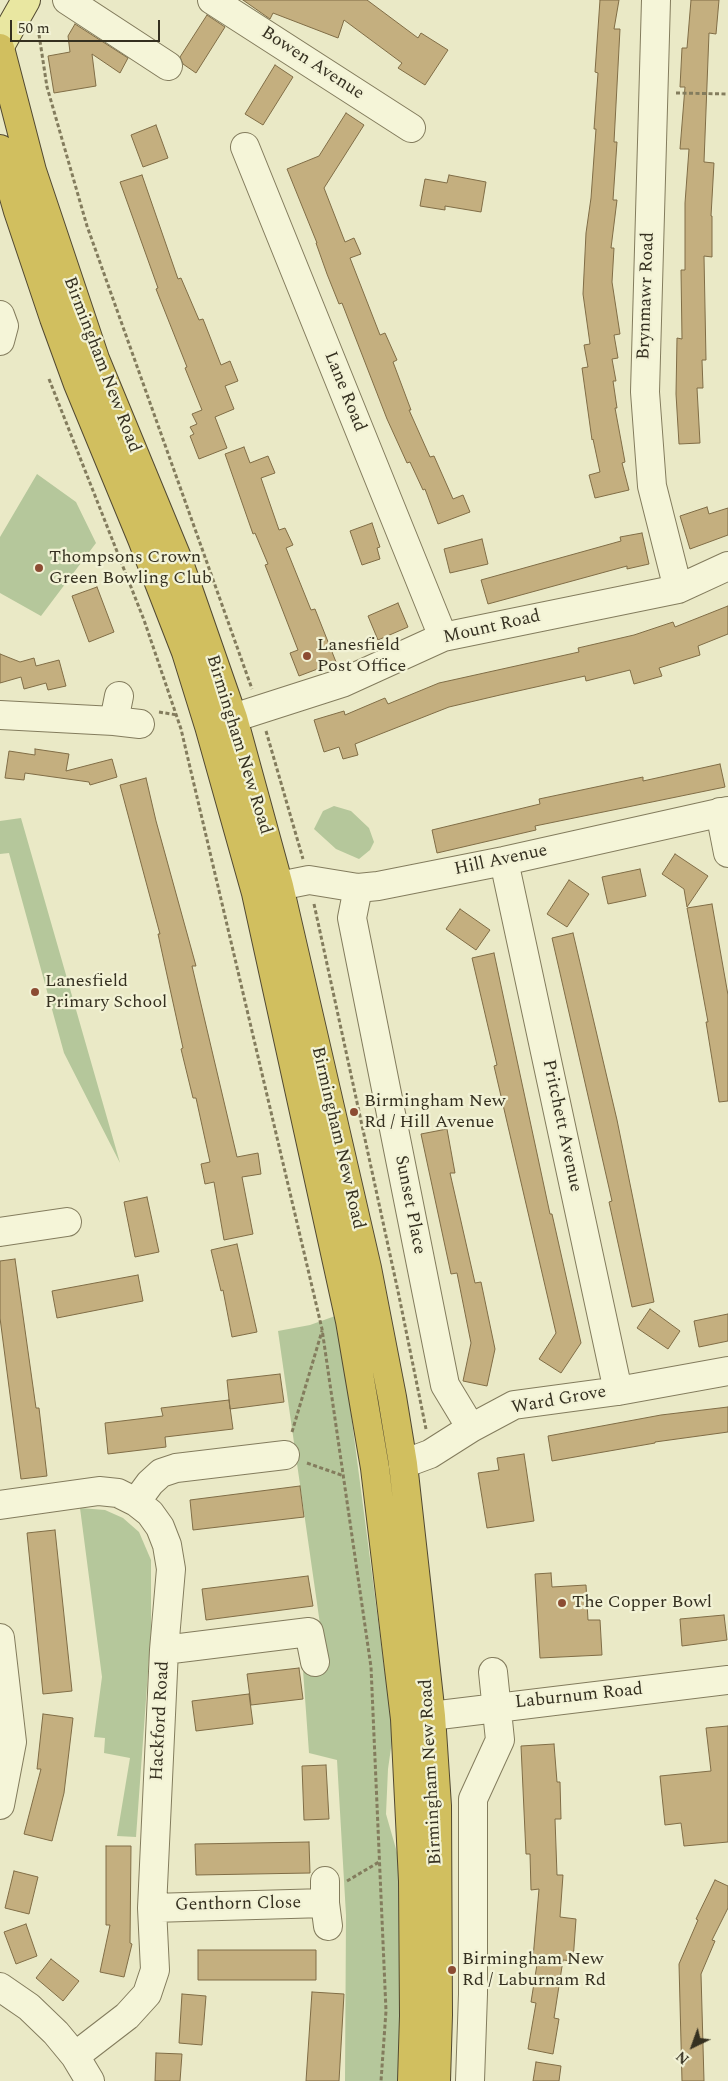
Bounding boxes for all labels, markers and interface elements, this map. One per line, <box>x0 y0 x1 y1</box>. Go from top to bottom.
scale bar <box>12 10 162 42</box>
text: 50 m <box>18 17 50 40</box>
street label: Bowen Avenue <box>256 23 368 105</box>
street label: Brynmawr Road <box>634 232 660 360</box>
street label: Birmingham New Road <box>57 274 145 456</box>
street label: Lane Road <box>318 349 370 435</box>
place label: Thompsons Crown Green Bowling Club <box>49 547 212 590</box>
marker: Thompsons Crown Green Bowling Club <box>33 562 45 574</box>
street label: Mount Road <box>441 606 543 650</box>
place label: Lanesfield Post Office <box>317 635 406 678</box>
marker: Lanesfield Post Office <box>301 650 313 662</box>
street label: Birmingham New Road <box>200 653 276 837</box>
street label: Hill Avenue <box>452 841 550 881</box>
place label: Lanesfield Primary School <box>45 971 167 1014</box>
marker: Lanesfield Primary School <box>29 986 41 998</box>
street label: Birmingham New Road <box>305 1045 369 1231</box>
street label: Pritchett Avenue <box>536 1058 586 1194</box>
place label: Birmingham New Rd / Hill Avenue <box>364 1091 505 1134</box>
marker: Birmingham New Rd / Hill Avenue <box>348 1106 360 1118</box>
street label: Sunset Place <box>389 1154 429 1256</box>
street label: Ward Grove <box>510 1382 608 1420</box>
place label: The Copper Bowl <box>572 1592 712 1614</box>
marker: The Copper Bowl <box>556 1597 568 1609</box>
street label: Hackford Road <box>147 1661 175 1781</box>
street label: Birmingham New Road <box>416 1678 448 1866</box>
street label: Laburnum Road <box>514 1680 644 1714</box>
street label: Genthorn Close <box>175 1893 301 1917</box>
place label: Birmingham New Rd / Laburnam Rd <box>462 1949 606 1992</box>
marker: Birmingham New Rd / Laburnam Rd <box>446 1964 458 1976</box>
north arrow <box>668 2021 718 2071</box>
text: N <box>671 2046 694 2069</box>

